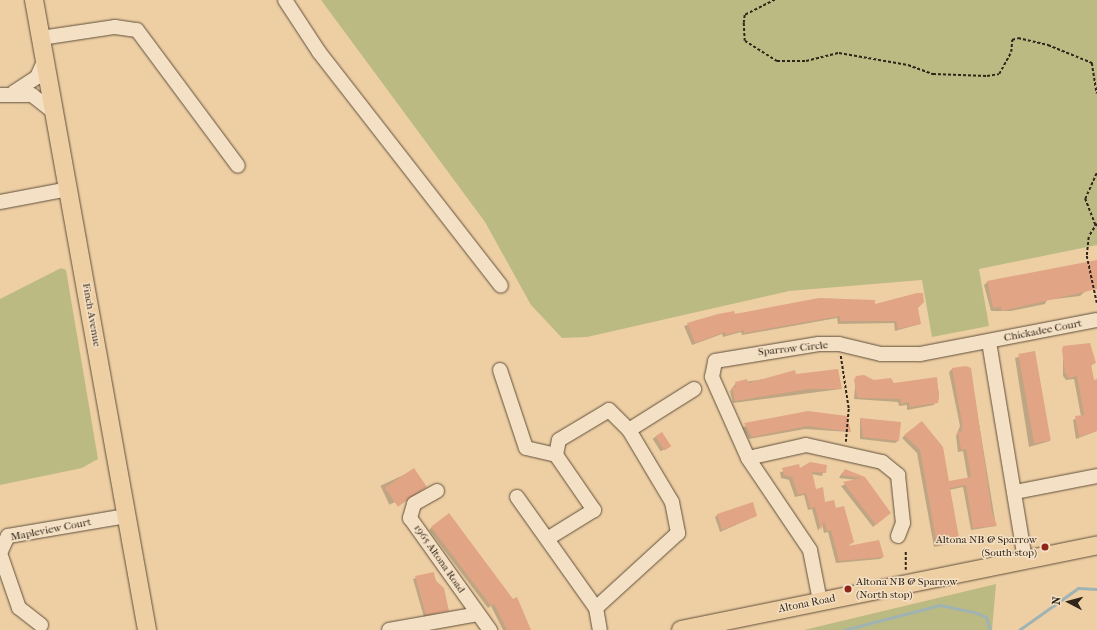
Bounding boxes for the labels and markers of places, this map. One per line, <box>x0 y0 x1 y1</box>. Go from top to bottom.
place label: Altona NB @ Sparrow (South stop) <box>936 534 1037 560</box>
marker: Altona NB @ Sparrow (South stop) <box>1040 542 1050 552</box>
place label: Altona NB @ Sparrow (North stop) <box>856 576 957 602</box>
marker: Altona NB @ Sparrow (North stop) <box>843 584 853 594</box>

